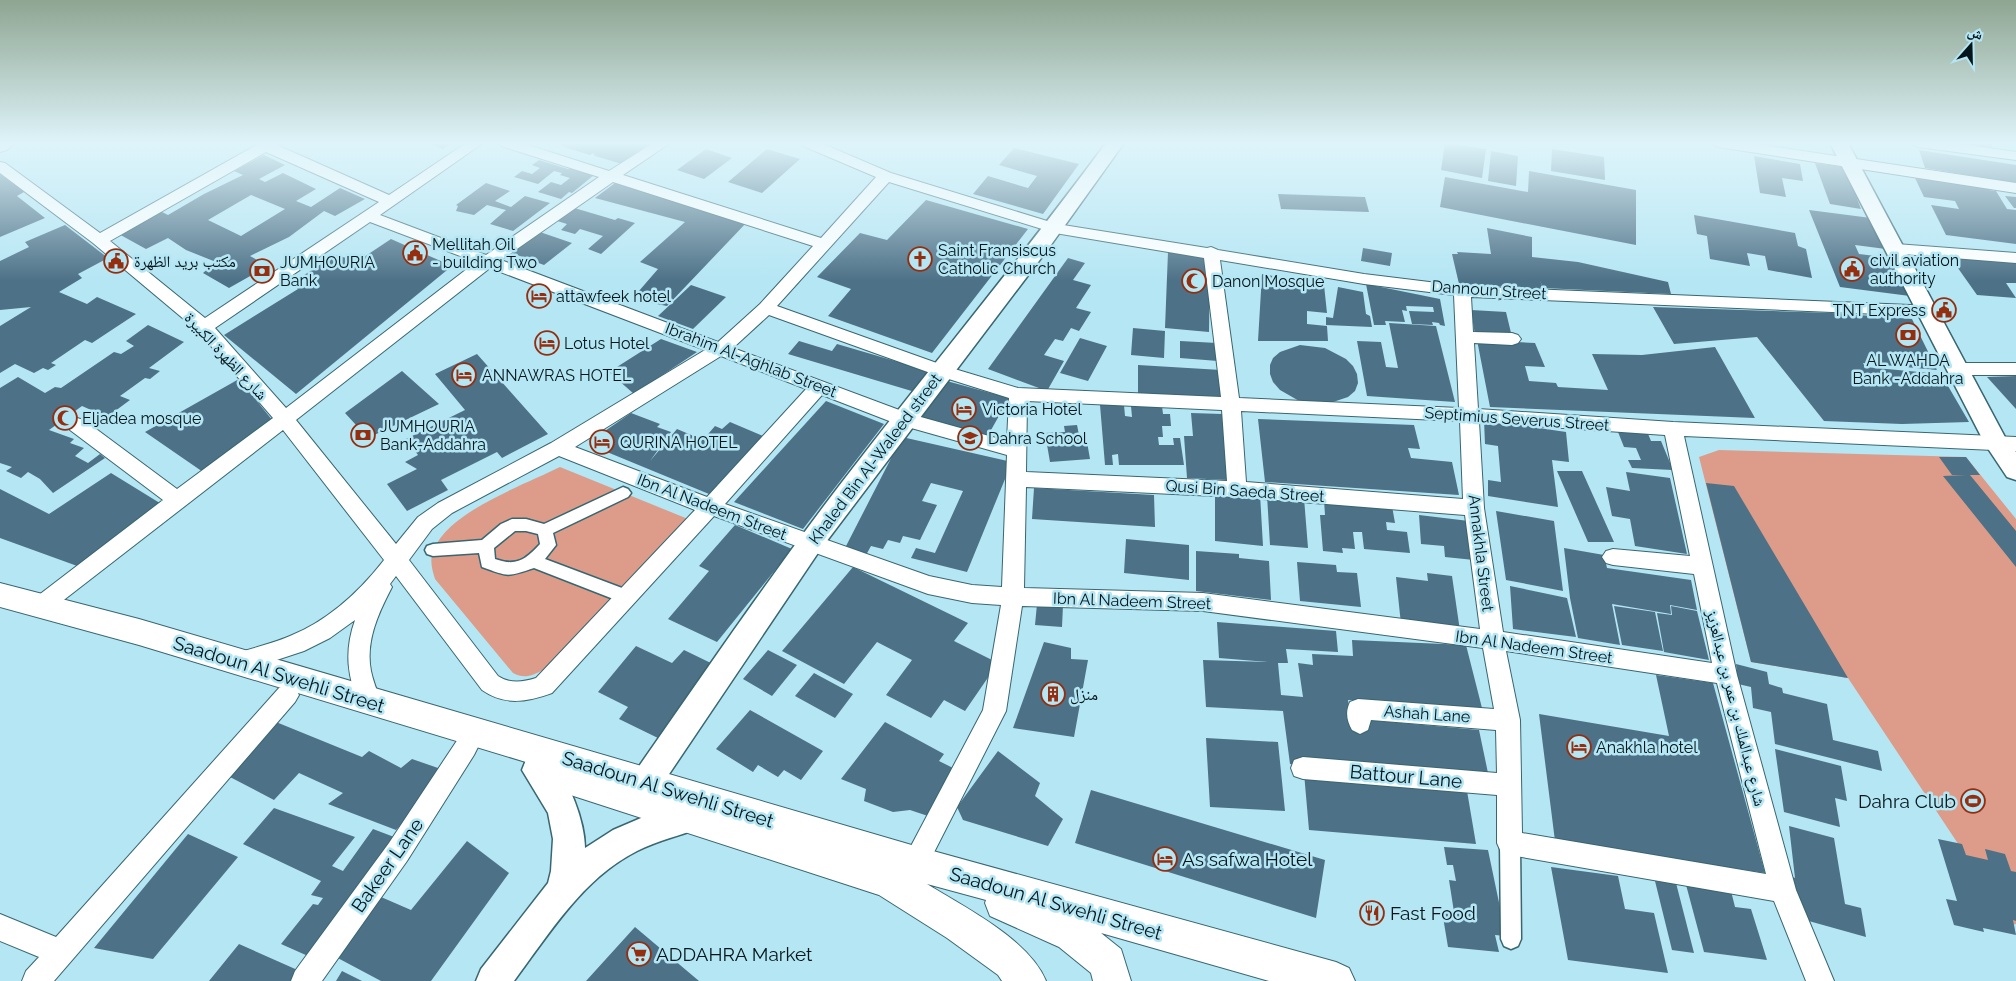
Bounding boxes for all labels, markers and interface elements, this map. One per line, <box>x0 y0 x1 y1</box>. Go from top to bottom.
north arrow <box>1946 20 1996 70</box>
text: ش <box>1965 23 1985 44</box>
place label: Mellitah Oil - building Two <box>432 235 537 272</box>
public building icon: Mellitah Oil - building Two <box>402 240 428 266</box>
place label: Saint Fransiscus Catholic Church <box>938 241 1056 278</box>
church icon: Saint Fransiscus Catholic Church <box>907 246 933 272</box>
public building icon: مكتب بريد الظهرة <box>103 248 129 274</box>
place label: civil aviation authority <box>1870 251 1959 288</box>
place label: مكتب بريد الظهرة <box>134 252 236 271</box>
place label: JUMHOURIA Bank <box>280 253 375 290</box>
public building icon: civil aviation authority <box>1839 256 1865 282</box>
bank icon: JUMHOURIA Bank <box>249 258 275 284</box>
mosque icon: Danon Mosque <box>1181 268 1207 294</box>
place label: Danon Mosque <box>1212 272 1324 291</box>
street label: Dannoun ٍStreet <box>1431 277 1548 304</box>
hotel icon: attawfeek hotel <box>526 283 552 309</box>
place label: attawfeek hotel <box>556 287 672 306</box>
public building icon: TNT Express <box>1931 297 1957 323</box>
place label: TNT Express <box>1833 301 1926 320</box>
street label: شارع الظهرة الكبيرة <box>180 308 271 404</box>
street label: Ibrahim Al-Aghlab Street <box>663 319 840 402</box>
bank icon: AL WAHDA Bank -Addahra <box>1895 322 1921 348</box>
hotel icon: Lotus Hotel <box>534 330 560 356</box>
place label: Lotus Hotel <box>564 334 650 353</box>
place label: AL WAHDA Bank -Addahra <box>1853 351 1963 388</box>
hotel icon: ANNAWRAS HOTEL <box>451 362 477 388</box>
place label: ANNAWRAS HOTEL <box>482 366 632 385</box>
street label: Khaled Bin Al-Waleed street <box>805 370 946 548</box>
hotel icon: Victoria Hotel <box>951 396 977 422</box>
place label: Victoria Hotel <box>982 400 1082 419</box>
street label: Septimius Severus Street <box>1424 403 1611 435</box>
mosque icon: Eljadea mosque <box>52 405 78 431</box>
place label: Eljadea mosque <box>82 409 201 428</box>
place label: JUMHOURIA Bank-Addahra <box>380 417 486 454</box>
bank icon: JUMHOURIA Bank-Addahra <box>350 422 376 448</box>
school or university icon: Dahra School <box>957 425 983 451</box>
hotel icon: QURINA HOTEL <box>589 429 615 455</box>
place label: Dahra School <box>988 429 1088 448</box>
place label: QURINA HOTEL <box>620 433 738 452</box>
street label: Ibn Al Nadeem Street <box>635 470 790 544</box>
street label: Qusi Bin Saeda Street <box>1165 476 1326 506</box>
street label: Annakhla Street <box>1464 494 1498 613</box>
street label: Ibn Al Nadeem Street <box>1053 589 1212 613</box>
street label: شارع عبدالملك بن عمر بن عبدالعزيز <box>1701 607 1770 808</box>
street label: Ibn Al Nadeem Street <box>1454 627 1614 668</box>
street label: Saadoun Al Swehli Street <box>171 631 388 717</box>
building icon: منزل <box>1040 681 1066 707</box>
place label: منزل <box>1070 685 1098 705</box>
street label: Ashah Lane <box>1383 702 1471 726</box>
hotel icon: Anakhla hotel <box>1566 734 1592 760</box>
place label: Anakhla hotel <box>1596 738 1698 757</box>
street label: Saadoun Al Swehli Street <box>560 746 777 832</box>
street label: Battour Lane <box>1349 760 1463 792</box>
sports icon: Dahra Club <box>1960 788 1986 814</box>
place label: Dahra Club <box>1858 790 1956 812</box>
street label: Bakeer Lane <box>347 814 427 916</box>
hotel icon: As safwa Hotel <box>1152 846 1178 872</box>
place label: As safwa Hotel <box>1182 848 1313 870</box>
street label: Saadoun Al Swehli Street <box>947 862 1165 944</box>
restaurant icon: Fast Food <box>1359 900 1385 926</box>
place label: Fast Food <box>1390 902 1476 924</box>
supermarket icon: ADDAHRA Market <box>626 941 652 967</box>
place label: ADDAHRA Market <box>656 943 813 965</box>

